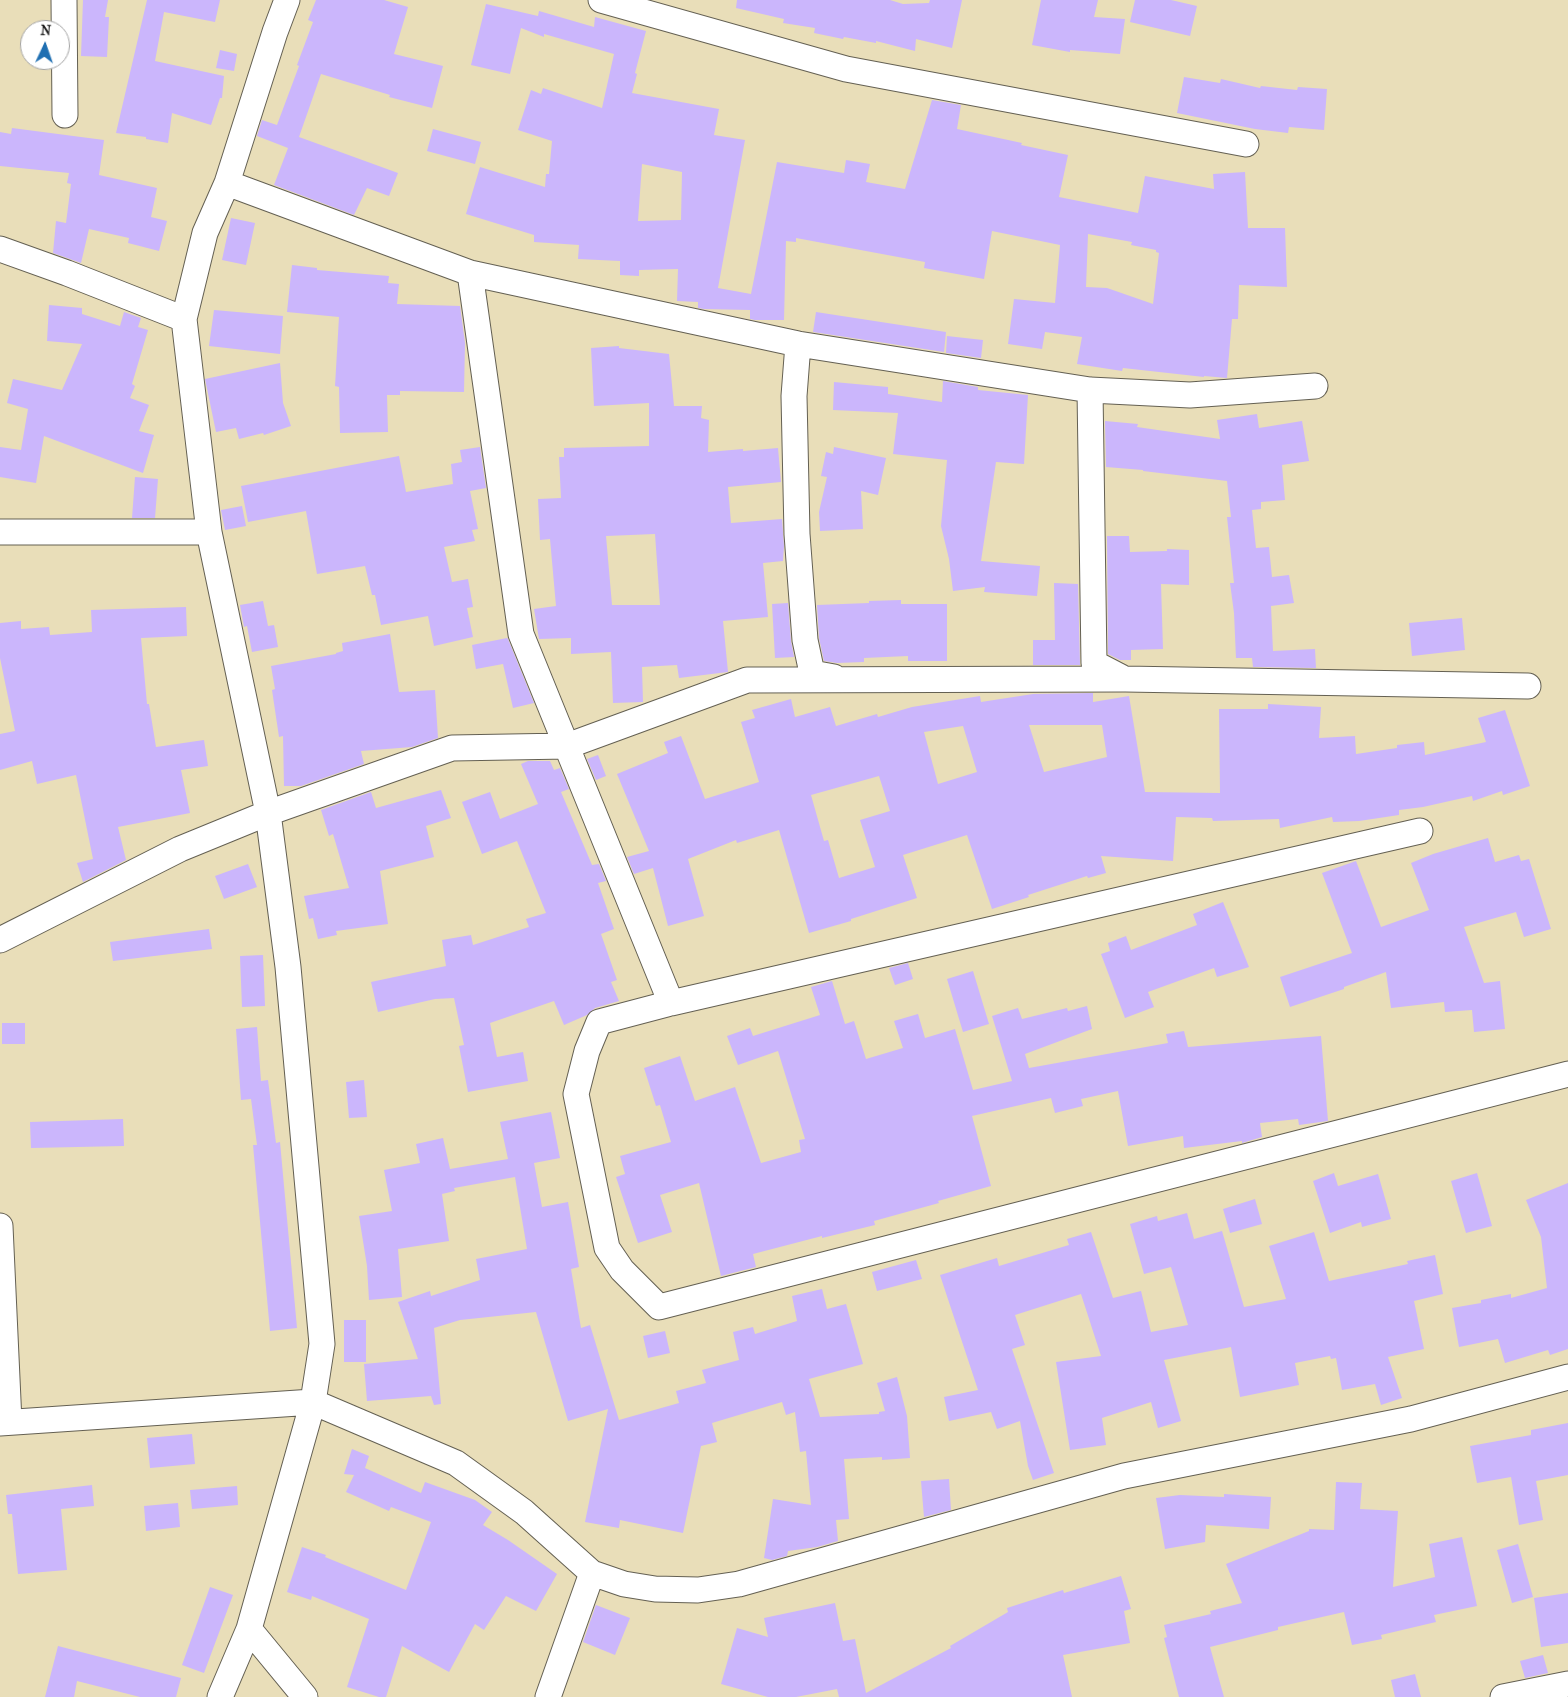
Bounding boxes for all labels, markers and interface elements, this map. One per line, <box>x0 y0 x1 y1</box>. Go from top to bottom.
north arrow <box>20 20 70 70</box>
text: N <box>40 22 52 39</box>

